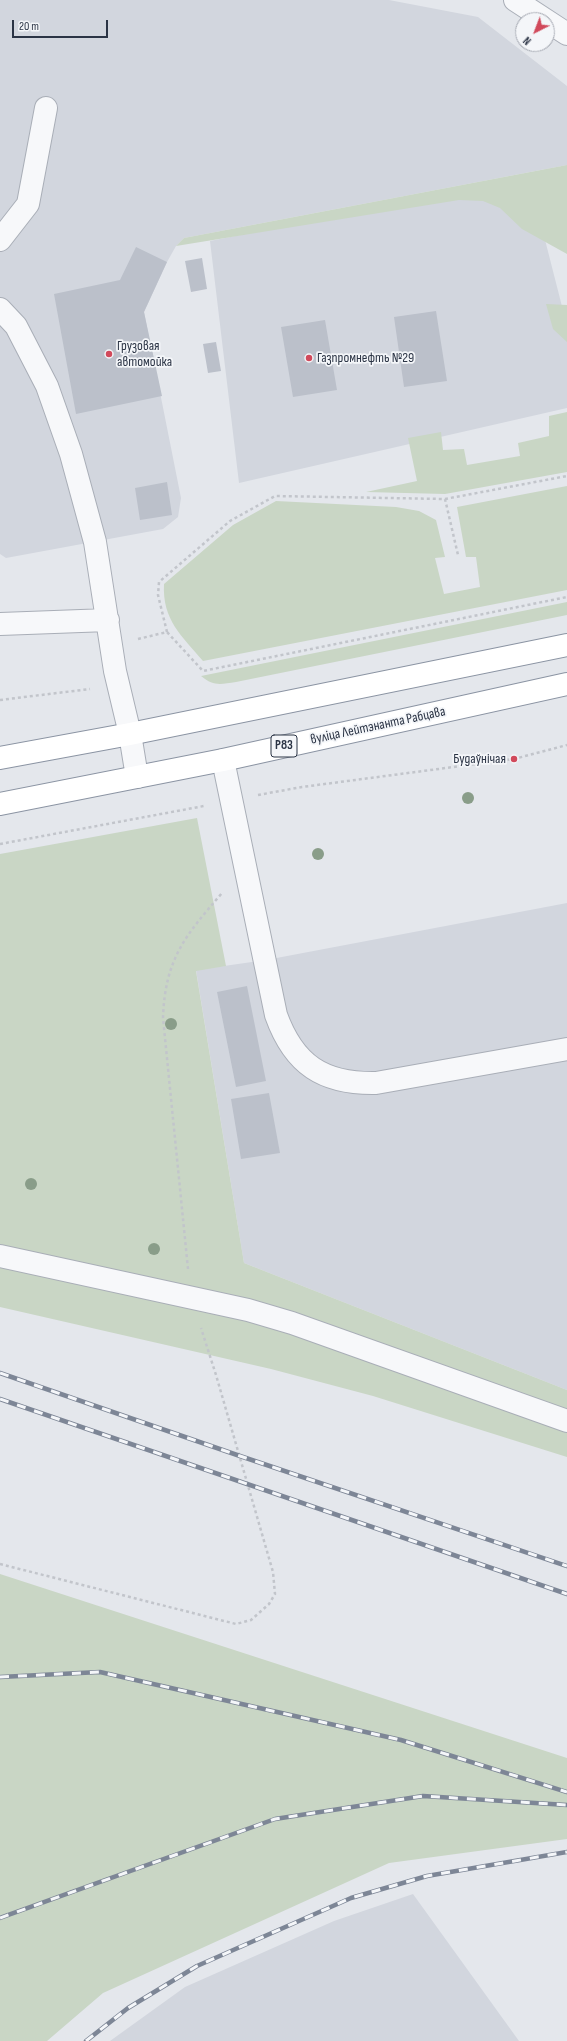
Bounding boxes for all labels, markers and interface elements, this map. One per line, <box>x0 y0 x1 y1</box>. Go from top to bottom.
scale bar <box>14 12 110 38</box>
north arrow <box>515 12 555 52</box>
text: 20 m <box>19 19 39 34</box>
text: N <box>521 34 534 47</box>
place label: Грузовая автомойка <box>117 338 172 370</box>
marker: Грузовая автомойка <box>104 349 114 359</box>
place label: Газпромнефть №29 <box>317 350 414 366</box>
marker: Газпромнефть №29 <box>304 353 314 363</box>
street label: вуліца Лейтэнанта Рабцава <box>309 703 447 749</box>
road number: Р83 <box>271 735 297 757</box>
place label: Будаўнічая <box>453 751 506 767</box>
marker: Будаўнічая <box>509 754 519 764</box>

